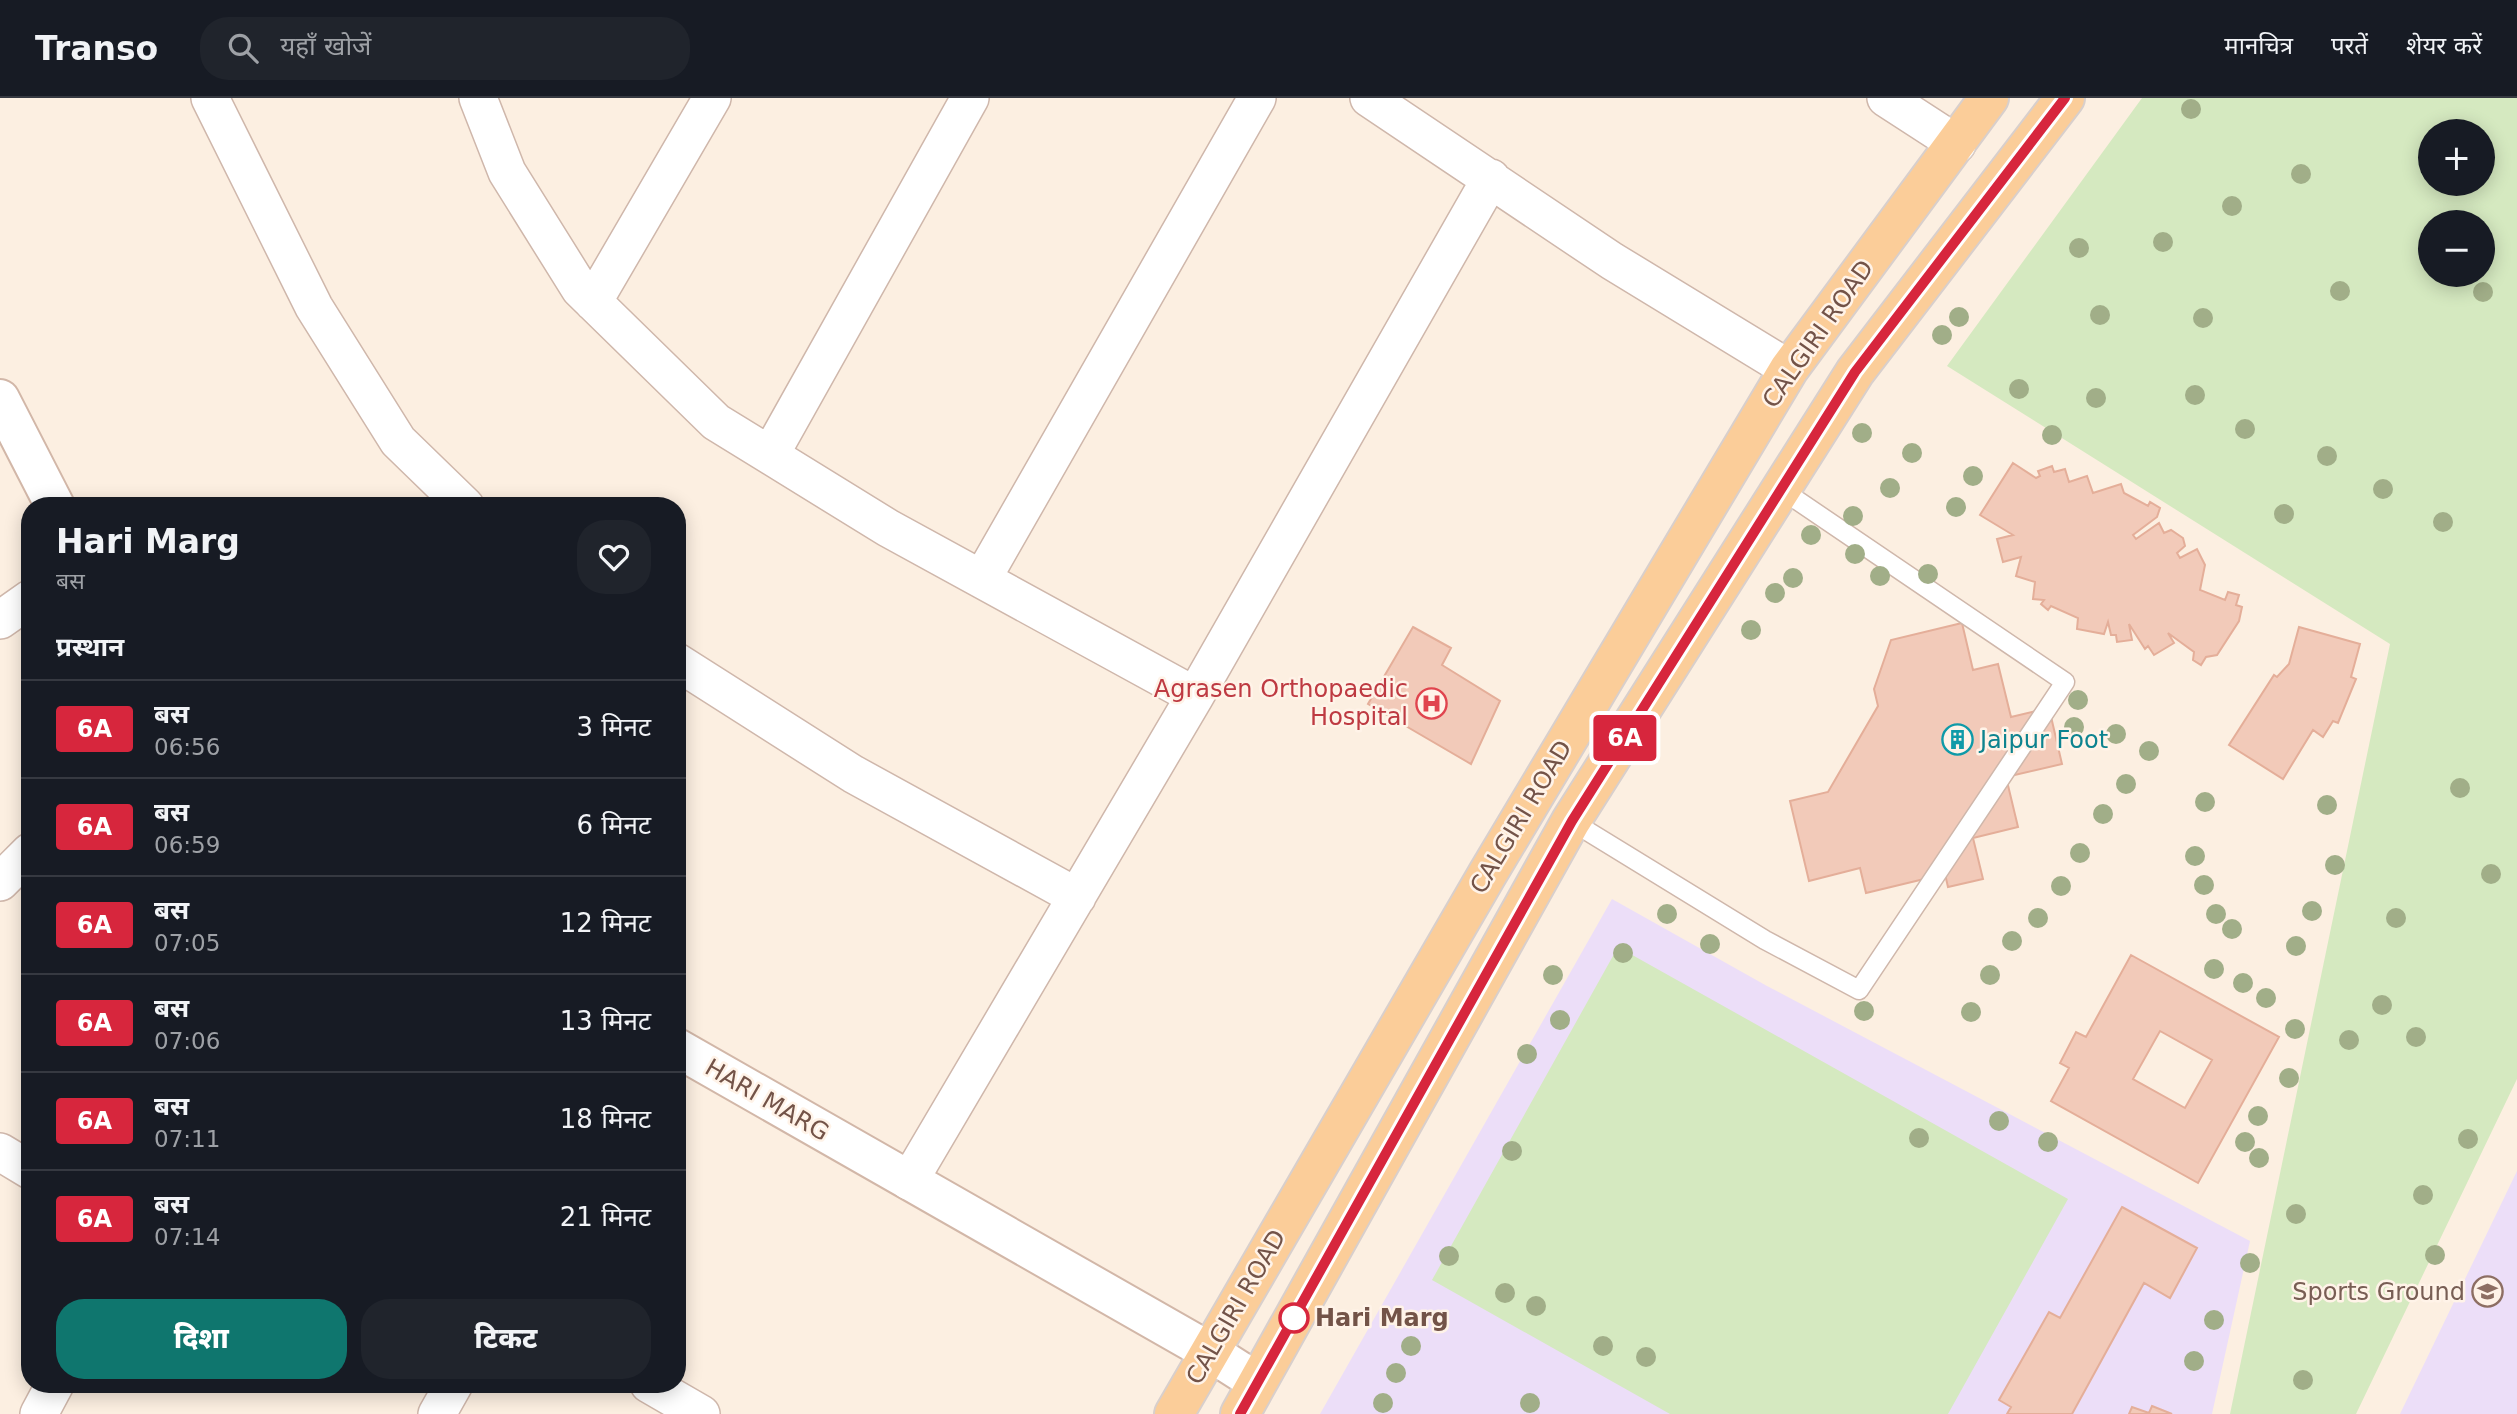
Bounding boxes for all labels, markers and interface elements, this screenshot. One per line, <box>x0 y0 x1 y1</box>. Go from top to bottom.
search box <box>200 17 690 80</box>
text: Transo <box>35 29 158 68</box>
icon: search <box>224 29 262 67</box>
text: यहाँ खोजें <box>280 31 371 61</box>
text: मानचित्र <box>2224 32 2293 60</box>
text: परतें <box>2331 32 2368 60</box>
text: शेयर करें <box>2406 32 2482 60</box>
map controls <box>2418 119 2495 287</box>
button: + <box>2418 119 2495 196</box>
button: − <box>2418 210 2495 287</box>
street label: CALGIRI ROAD <box>1757 255 1879 413</box>
button: heart <box>577 520 651 594</box>
text: Hari Marg <box>56 522 240 561</box>
text: बस <box>56 568 85 594</box>
text: प्रस्थान <box>56 632 124 662</box>
place label: Agrasen Orthopaedic Hospital <box>1154 675 1408 731</box>
hospital icon: Agrasen Orthopaedic Hospital <box>1414 686 1448 720</box>
text: बस <box>154 699 189 729</box>
text: 3 मिनट <box>576 712 651 742</box>
text: 6A <box>77 715 112 743</box>
line badge: 6A <box>1594 715 1656 761</box>
building icon: Jaipur Foot <box>1940 723 1974 757</box>
text: 6A <box>1607 724 1643 752</box>
place label: Jaipur Foot <box>1978 726 2108 754</box>
text: 06:56 <box>154 734 220 760</box>
street label: CALGIRI ROAD <box>1464 735 1578 899</box>
text: बस <box>154 797 189 827</box>
text: 6 मिनट <box>576 810 651 840</box>
text: 6A <box>77 813 112 841</box>
text: 06:59 <box>154 832 220 858</box>
text: बस <box>154 895 189 925</box>
text: 12 मिनट <box>560 908 651 938</box>
text: 6A <box>77 911 112 939</box>
text: 07:05 <box>154 930 220 956</box>
text: बस <box>154 993 189 1023</box>
text: 13 मिनट <box>560 1006 651 1036</box>
text: 6A <box>77 1009 112 1037</box>
text: 07:06 <box>154 1028 220 1054</box>
street label: HARI MARG <box>700 1053 834 1147</box>
text: बस <box>154 1091 189 1121</box>
text: 18 मिनट <box>560 1104 651 1134</box>
text: 6A <box>77 1107 112 1135</box>
text: 07:11 <box>154 1126 220 1152</box>
text: बस <box>154 1189 189 1219</box>
text: 21 मिनट <box>560 1202 651 1232</box>
text: 6A <box>77 1205 112 1233</box>
text: 07:14 <box>154 1224 220 1250</box>
street label: CALGIRI ROAD <box>1180 1225 1292 1389</box>
school or university icon: Sports Ground <box>2471 1275 2505 1309</box>
place label: Sports Ground <box>2292 1278 2465 1306</box>
button: दिशा <box>56 1299 347 1379</box>
button: टिकट <box>361 1299 651 1379</box>
marker: Hari Marg <box>1279 1303 1309 1333</box>
place label: Hari Marg <box>1315 1304 1449 1332</box>

